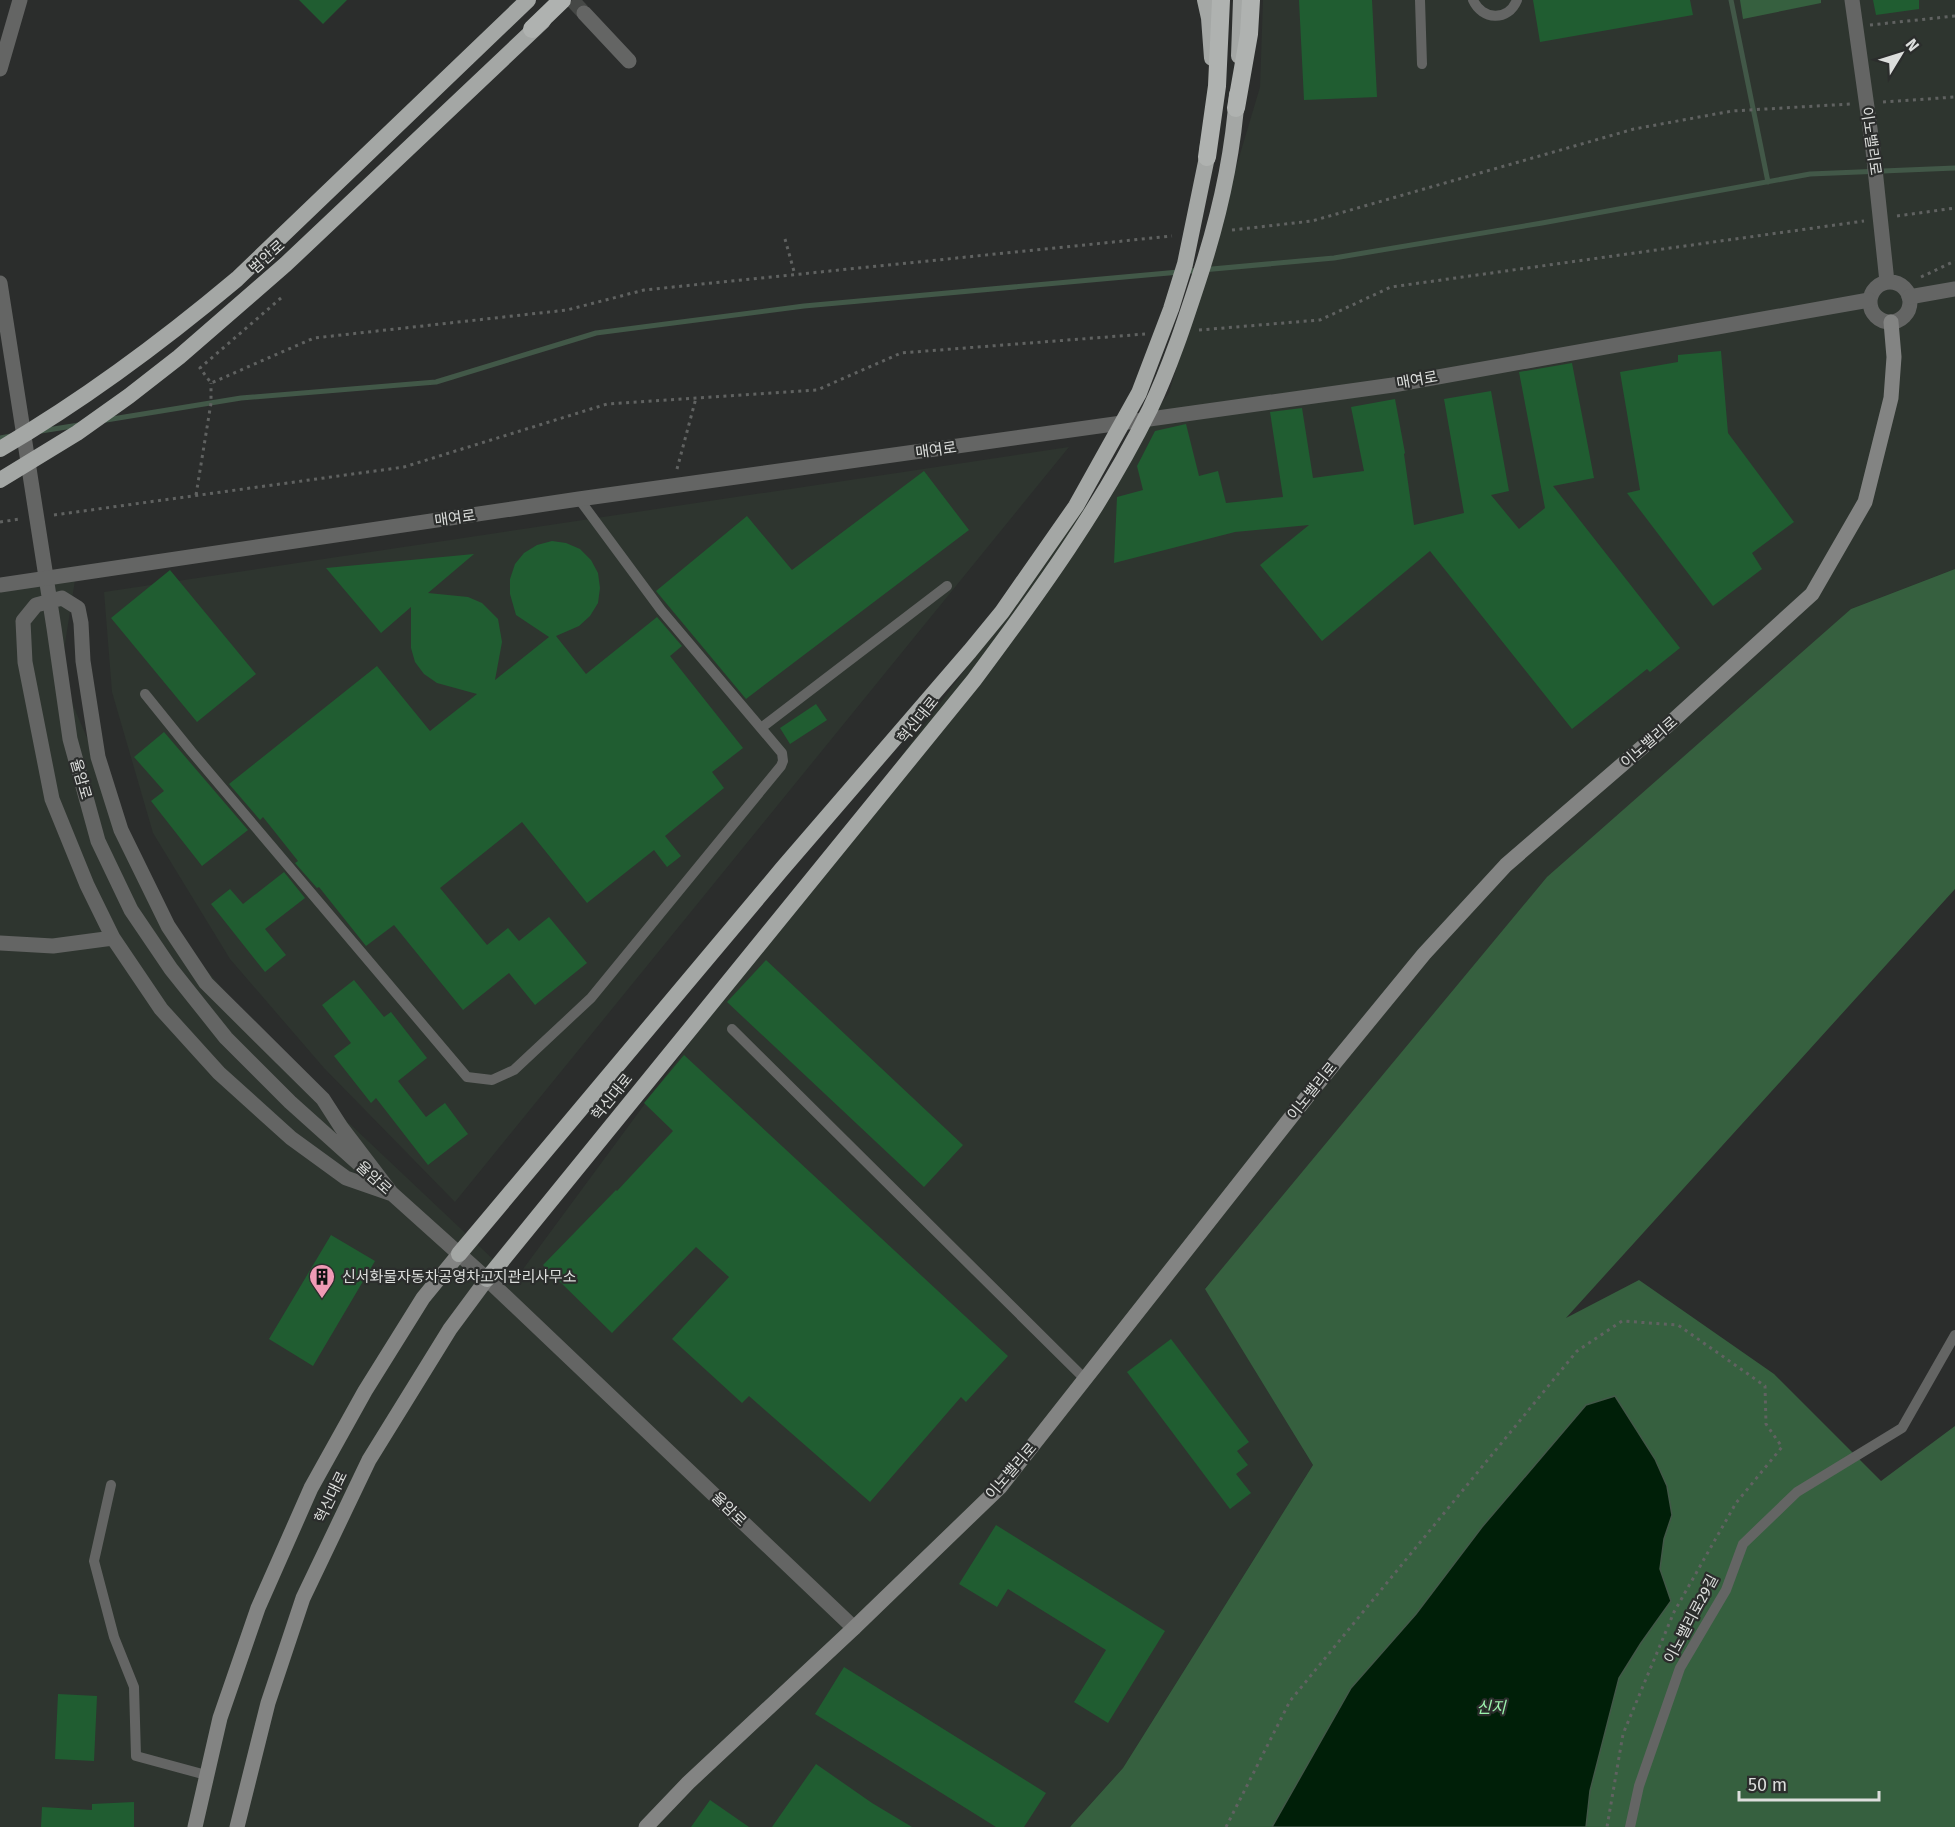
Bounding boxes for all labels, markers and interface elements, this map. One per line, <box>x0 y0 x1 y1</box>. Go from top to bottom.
north arrow <box>1871 24 1931 84</box>
text: N <box>1902 35 1923 55</box>
street label: 이노밸리로 <box>1857 106 1885 176</box>
street label: 범안로 <box>246 236 288 278</box>
street label: 매여로 <box>1395 368 1439 392</box>
street label: 매여로 <box>914 438 958 462</box>
street label: 매여로 <box>433 506 477 530</box>
street label: 혁신대로 <box>894 693 942 747</box>
street label: 이노밸리로 <box>1617 713 1681 771</box>
street label: 율암로 <box>67 757 95 801</box>
street label: 이노밸리로 <box>1283 1059 1341 1123</box>
street label: 혁신대로 <box>588 1070 636 1124</box>
street label: 율암로 <box>353 1157 395 1199</box>
building icon: 신서화물자동차공영차고지관리사무소 <box>307 1262 337 1300</box>
place label: 신서화물자동차공영차고지관리사무소 <box>342 1268 577 1286</box>
street label: 이노밸리로 <box>982 1439 1040 1503</box>
street label: 혁신대로 <box>311 1468 351 1526</box>
street label: 율암로 <box>708 1488 750 1530</box>
street label: 이노밸리로29길 <box>1660 1572 1722 1666</box>
water label: 신지 <box>1476 1698 1507 1717</box>
scale bar <box>1739 1764 1878 1802</box>
text: 50 m <box>1748 1774 1787 1796</box>

